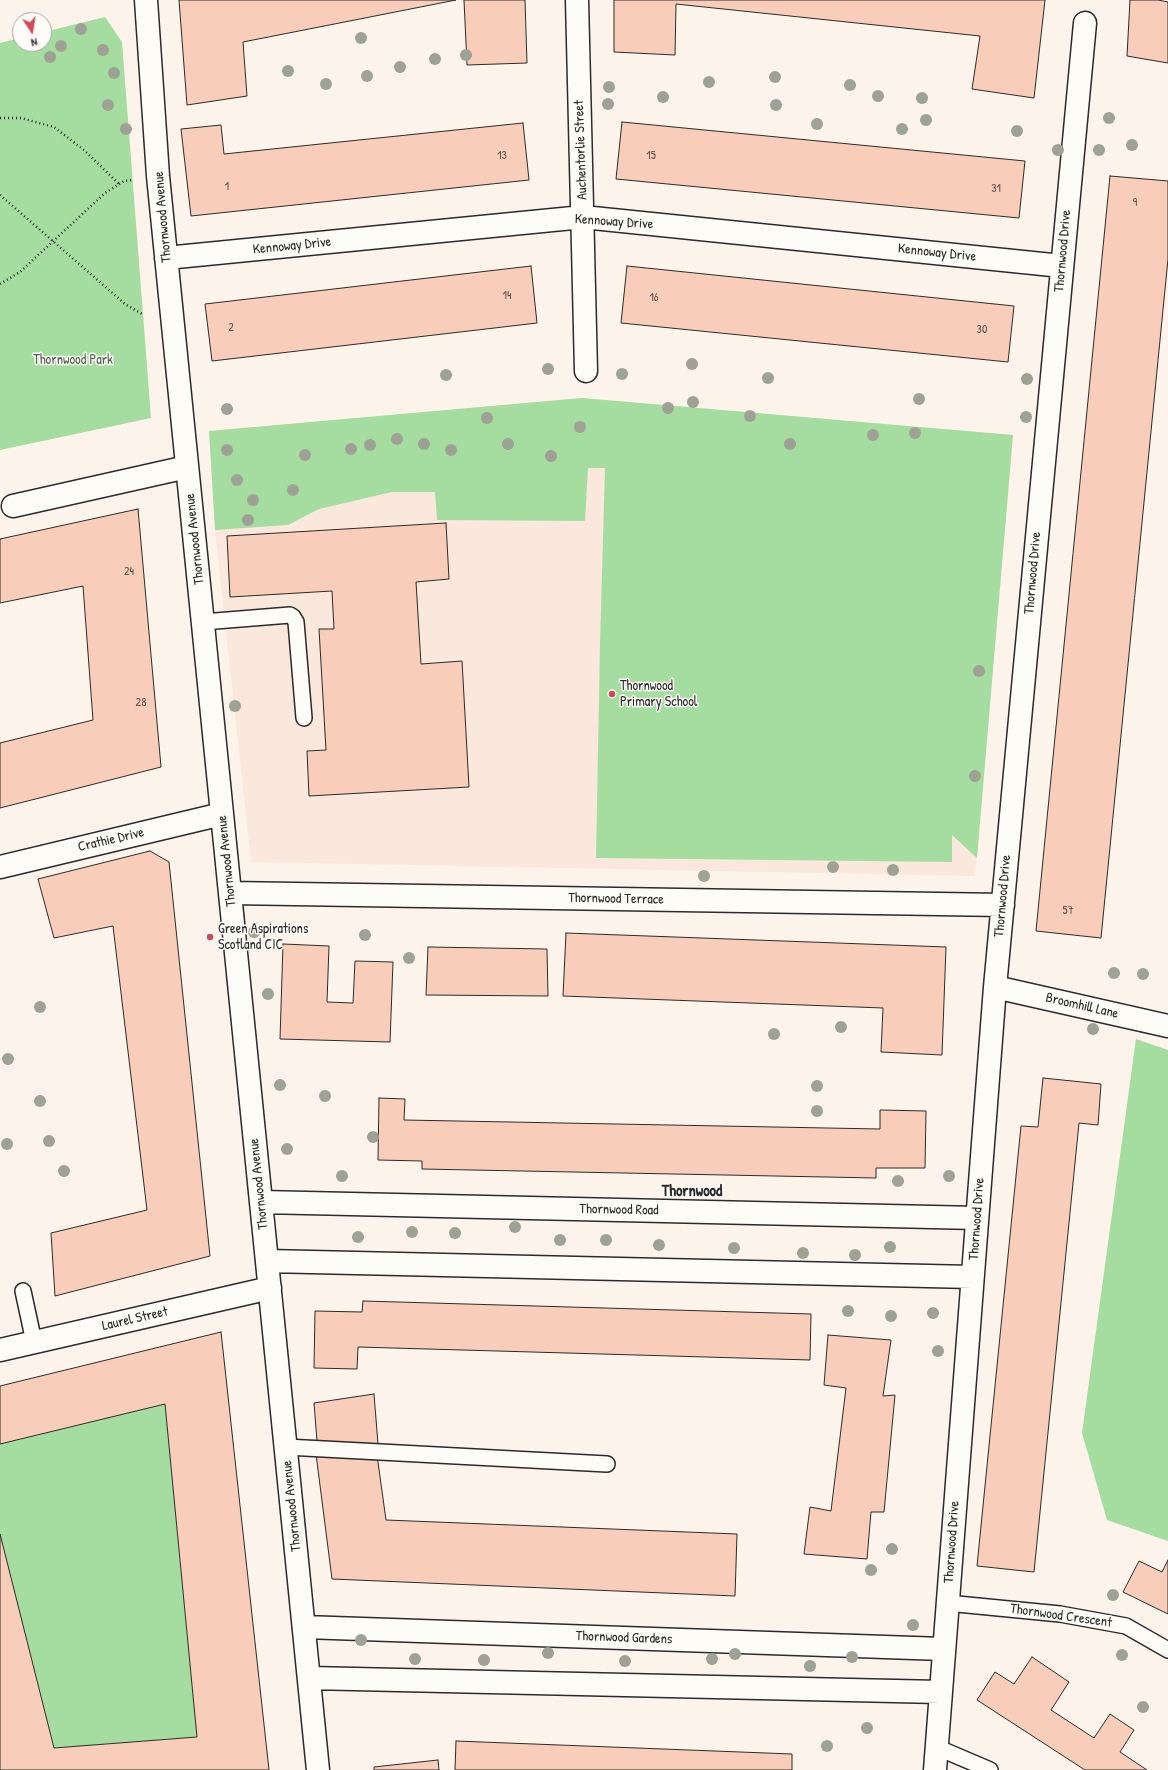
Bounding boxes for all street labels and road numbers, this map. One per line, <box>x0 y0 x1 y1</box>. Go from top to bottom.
street label: Auchentorlie Street <box>571 100 591 200</box>
street label: Thornwood Avenue <box>151 171 175 263</box>
street label: Thornwood Drive <box>1051 209 1075 293</box>
street label: Kennoway Drive <box>574 211 654 233</box>
street label: Kennoway Drive <box>252 234 332 258</box>
street label: Kennoway Drive <box>897 241 977 265</box>
street label: Thornwood Avenue <box>182 493 208 585</box>
street label: Thornwood Drive <box>1021 531 1045 615</box>
street label: Thornwood Avenue <box>214 815 240 907</box>
street label: Crathie Drive <box>76 824 146 856</box>
street label: Thornwood Drive <box>991 854 1015 938</box>
street label: Thornwood Terrace <box>568 890 664 908</box>
street label: Broomhill Lane <box>1044 989 1120 1023</box>
street label: Thornwood Avenue <box>246 1138 272 1230</box>
street label: Thornwood Drive <box>966 1177 988 1261</box>
street label: Thornwood Road <box>579 1201 659 1219</box>
street label: Laurel Street <box>101 1303 169 1335</box>
street label: Thornwood Avenue <box>279 1460 305 1552</box>
street label: Thornwood Drive <box>941 1500 963 1584</box>
street label: Thornwood Crescent <box>1009 1601 1113 1631</box>
street label: Thornwood Gardens <box>575 1628 673 1648</box>

